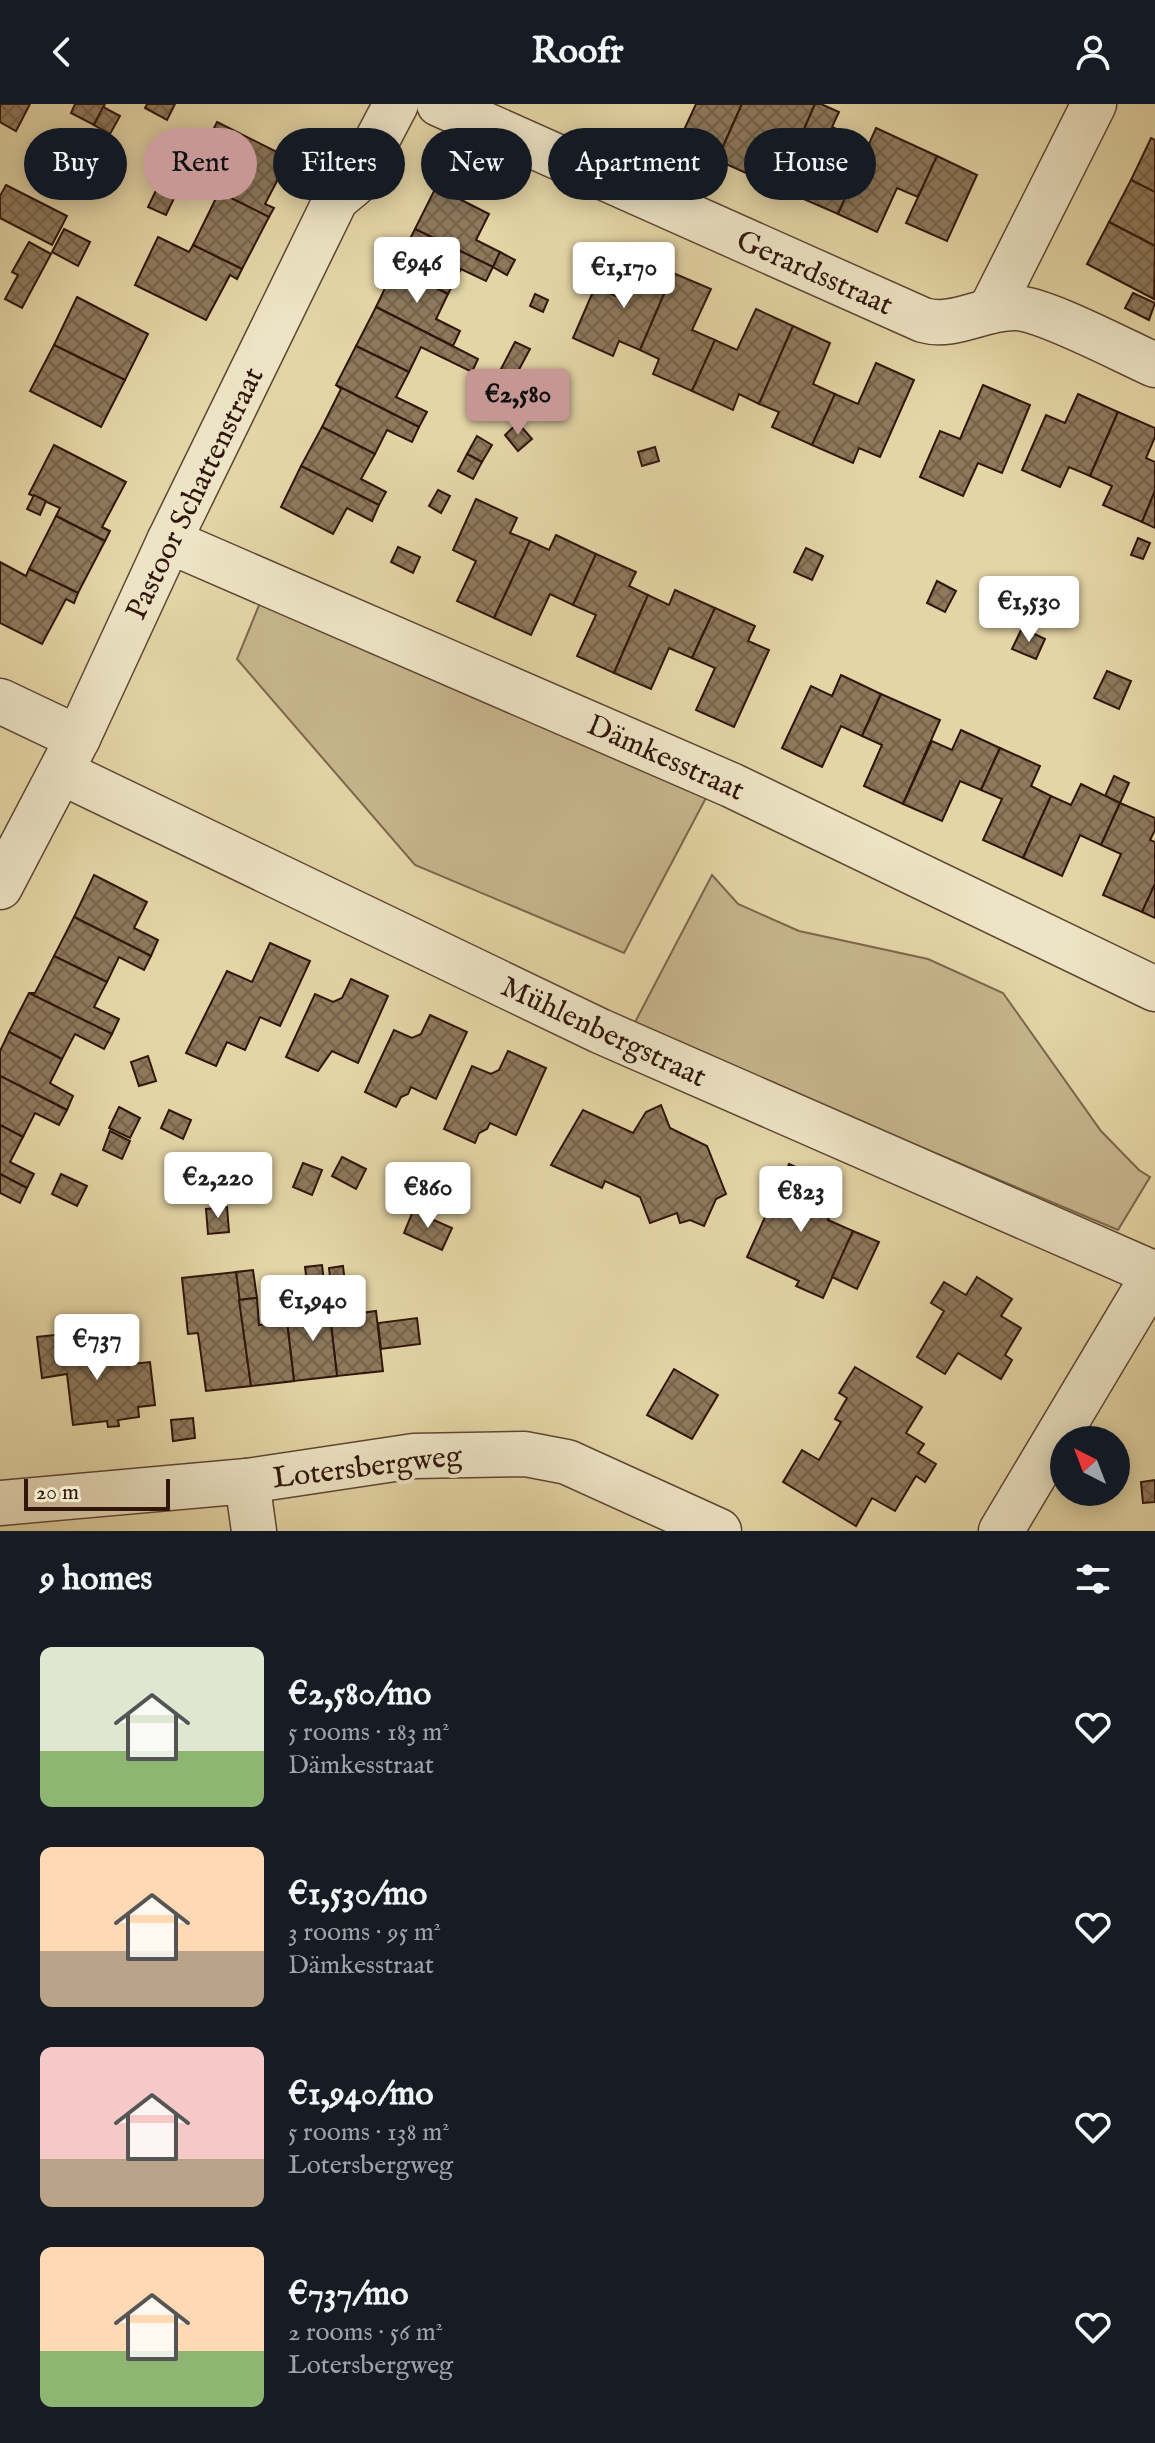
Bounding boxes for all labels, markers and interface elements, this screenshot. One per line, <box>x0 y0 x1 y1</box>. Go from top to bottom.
text: Roofr <box>531 29 624 75</box>
icon: back <box>40 30 84 74</box>
icon: person <box>1071 30 1115 74</box>
chip: Buy <box>24 128 127 200</box>
chip: Rent <box>143 128 257 200</box>
chip: Filters <box>273 128 405 200</box>
chip: New <box>421 128 532 200</box>
chip: Apartment <box>548 128 728 200</box>
chip: House <box>744 128 876 200</box>
street label: Gerardsstraat <box>730 222 898 325</box>
pin: €946 <box>370 237 464 305</box>
pin: €1,170 <box>559 242 689 310</box>
text: €946 <box>392 246 442 279</box>
text: €1,170 <box>591 251 657 284</box>
street label: Pastoor Schattenstraat <box>118 361 273 626</box>
pin: €2,580 <box>453 369 583 437</box>
text: €2,580 <box>485 378 551 411</box>
pin: €1,530 <box>964 576 1094 644</box>
text: €1,530 <box>997 585 1061 618</box>
street label: Dämkesstraat <box>580 707 750 810</box>
street label: Mühlenbergstraat <box>494 969 712 1097</box>
pin: €2,220 <box>153 1152 283 1220</box>
text: €2,220 <box>182 1161 254 1194</box>
pin: €860 <box>381 1162 475 1230</box>
pin: €823 <box>754 1166 848 1234</box>
text: €860 <box>403 1171 453 1204</box>
text: €823 <box>777 1175 825 1208</box>
pin: €1,940 <box>248 1275 378 1343</box>
text: €1,940 <box>279 1284 347 1317</box>
pin: €737 <box>50 1314 144 1382</box>
text: €737 <box>72 1323 122 1356</box>
north arrow <box>1050 1426 1130 1506</box>
map controls <box>1050 1426 1130 1506</box>
street label: Lotersbergweg <box>270 1437 465 1498</box>
scale bar <box>24 1475 170 1511</box>
text: 20 m <box>36 1479 79 1507</box>
icon: filters <box>1071 1557 1115 1601</box>
text: 9 homes <box>40 1558 152 1601</box>
text: €2,580/mo <box>288 1673 431 1716</box>
icon: home <box>104 1679 200 1775</box>
icon: heart <box>1071 1705 1115 1749</box>
text: 5 rooms · 183 m² <box>288 1716 450 1749</box>
text: Dämkesstraat <box>288 1749 434 1782</box>
text: €1,530/mo <box>288 1873 427 1916</box>
icon: home <box>104 1879 200 1975</box>
icon: heart <box>1071 1905 1115 1949</box>
text: 3 rooms · 95 m² <box>288 1916 441 1949</box>
text: Dämkesstraat <box>288 1949 434 1982</box>
text: €1,940/mo <box>288 2073 434 2116</box>
icon: home <box>104 2079 200 2175</box>
icon: heart <box>1071 2105 1115 2149</box>
text: 5 rooms · 138 m² <box>288 2116 450 2149</box>
text: Lotersbergweg <box>288 2149 453 2182</box>
text: €737/mo <box>288 2273 408 2316</box>
icon: home <box>104 2279 200 2375</box>
icon: heart <box>1071 2305 1115 2349</box>
text: 2 rooms · 56 m² <box>288 2316 443 2349</box>
text: Lotersbergweg <box>288 2349 453 2382</box>

